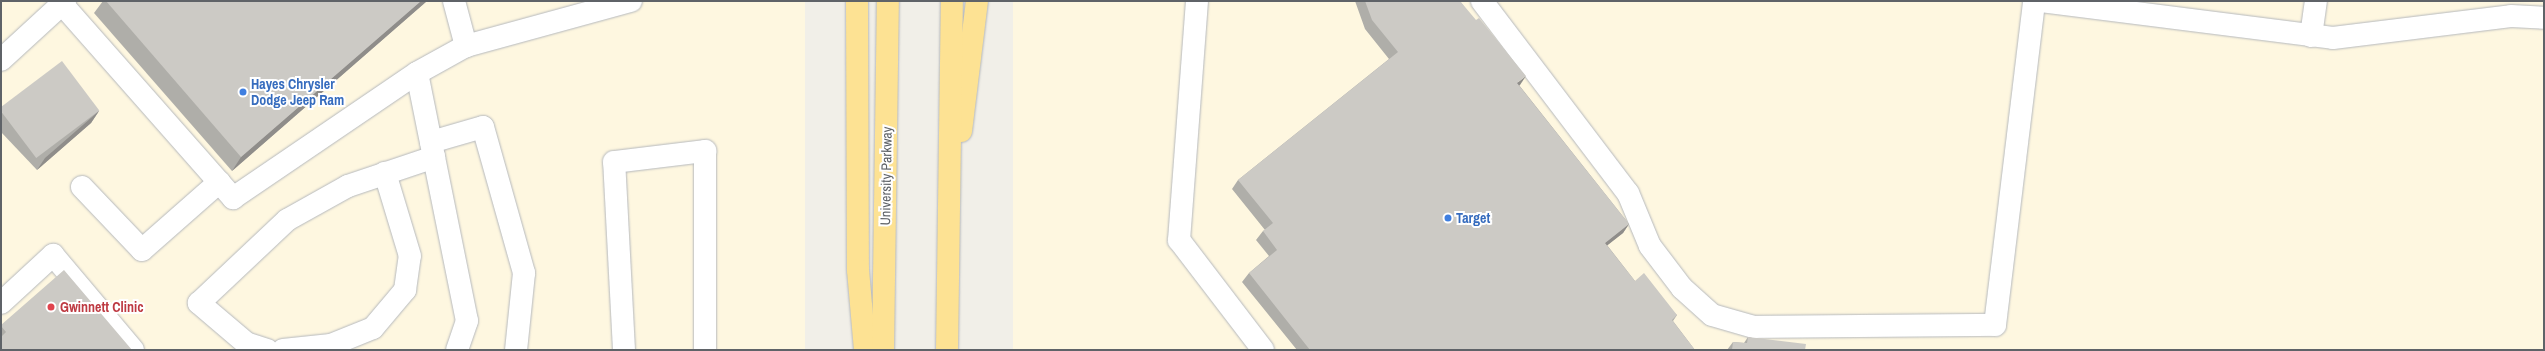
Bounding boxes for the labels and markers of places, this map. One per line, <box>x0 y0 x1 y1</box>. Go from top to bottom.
place label: Hayes Chrysler Dodge Jeep Ram <box>251 76 344 108</box>
marker: Hayes Chrysler Dodge Jeep Ram <box>238 87 248 97</box>
place label: Target <box>1456 210 1490 226</box>
marker: Target <box>1443 213 1453 223</box>
place label: Gwinnett Clinic <box>60 299 144 315</box>
marker: Gwinnett Clinic <box>45 301 57 313</box>

